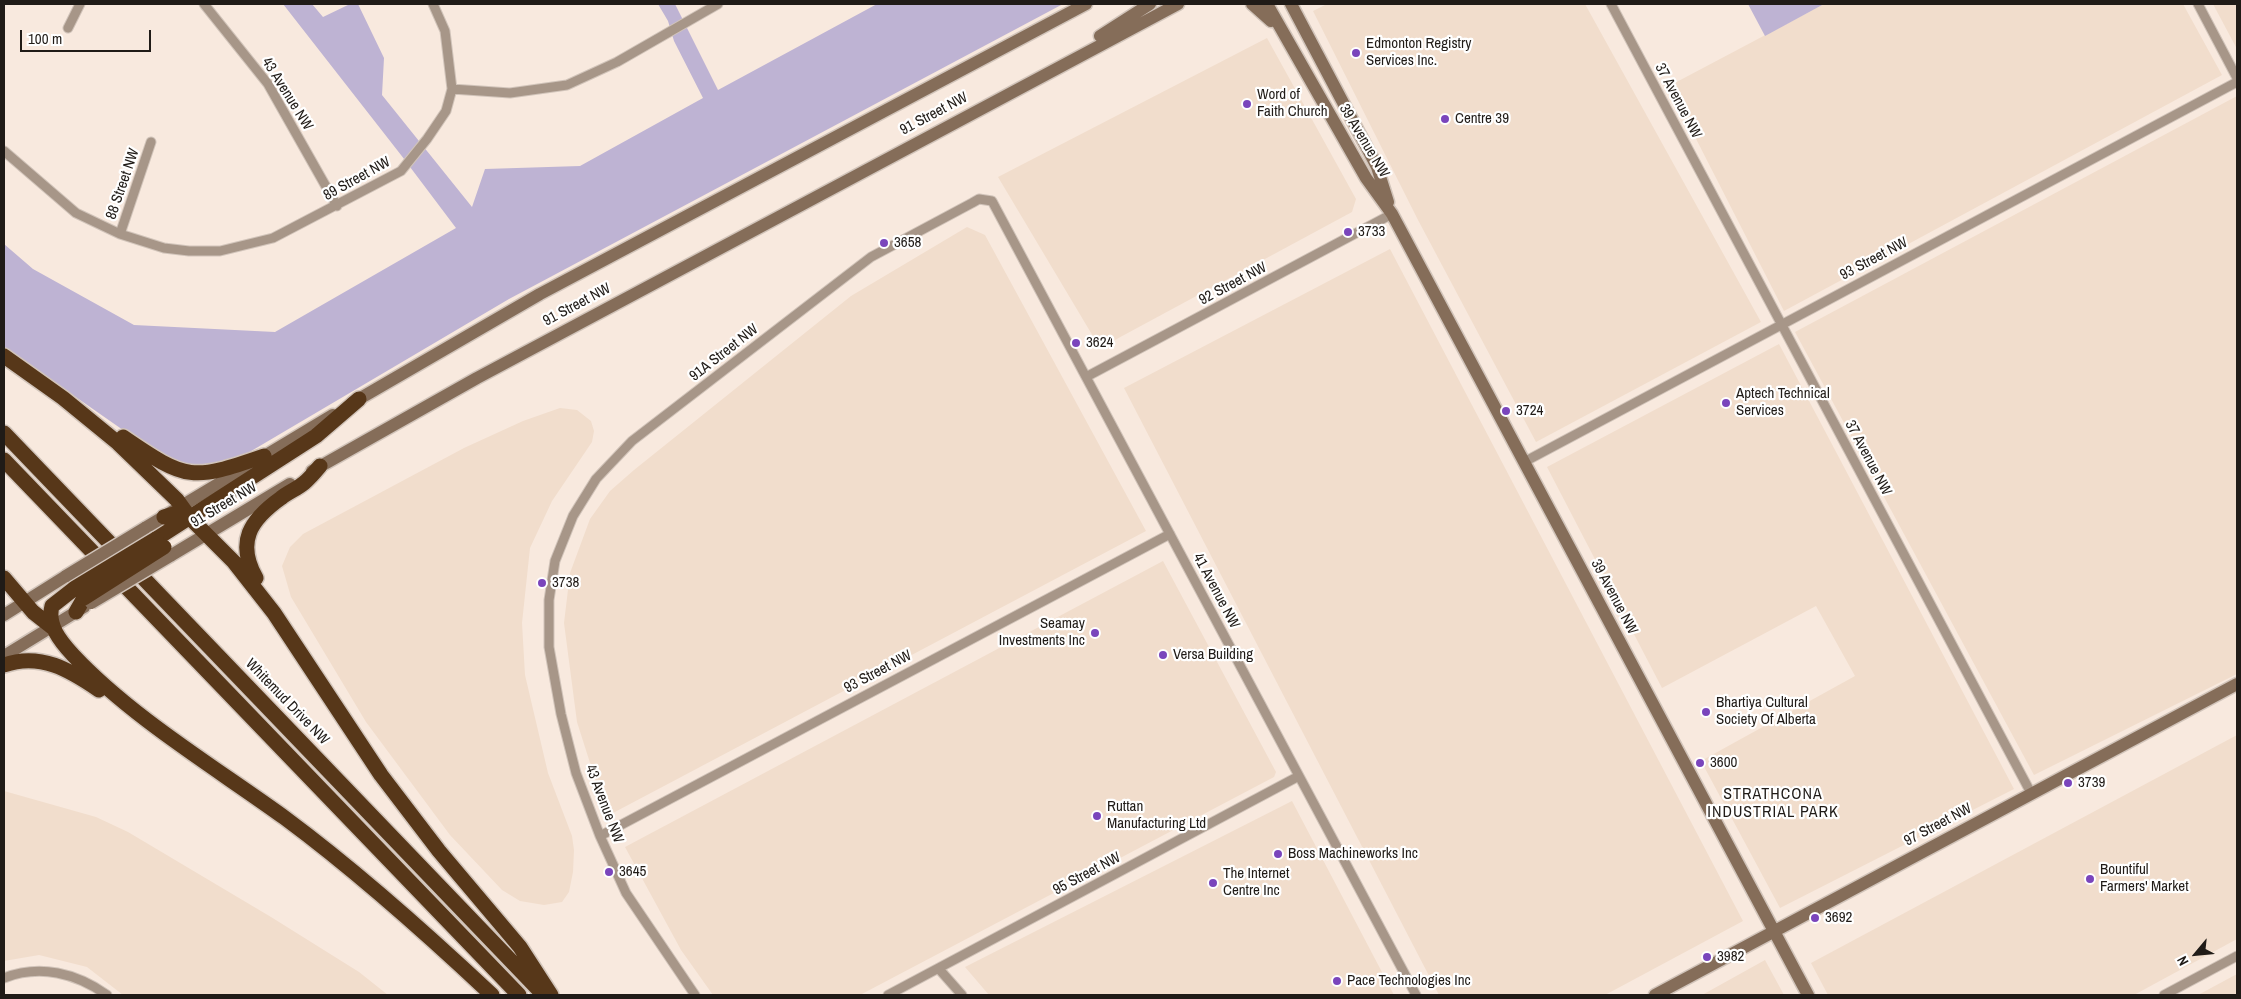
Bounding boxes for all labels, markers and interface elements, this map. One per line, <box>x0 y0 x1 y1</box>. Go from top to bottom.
scale bar <box>22 20 154 52</box>
text: 100 m <box>28 28 62 49</box>
place label: Edmonton Registry Services Inc. <box>1366 35 1471 70</box>
marker: Edmonton Registry Services Inc. <box>1350 47 1362 59</box>
street label: 43 Avenue NW <box>258 54 316 134</box>
street label: 37 Avenue NW <box>1651 60 1705 142</box>
place label: Word of Faith Church <box>1257 86 1327 121</box>
street label: 91 Street NW <box>897 89 971 139</box>
marker: Word of Faith Church <box>1241 98 1253 110</box>
street label: 39 Avenue NW <box>1335 101 1393 181</box>
place label: Centre 39 <box>1455 110 1509 128</box>
marker: Centre 39 <box>1439 113 1451 125</box>
street label: 88 Street NW <box>102 146 144 222</box>
street label: 89 Street NW <box>320 153 394 205</box>
place label: 3733 <box>1358 223 1385 241</box>
marker: 3733 <box>1342 226 1354 238</box>
place label: 3658 <box>894 234 921 252</box>
street label: 93 Street NW <box>1837 234 1911 284</box>
marker: 3658 <box>878 237 890 249</box>
street label: 92 Street NW <box>1196 259 1270 309</box>
street label: 91 Street NW <box>540 280 614 330</box>
street label: 91A Street NW <box>686 321 762 385</box>
place label: 3624 <box>1086 334 1113 352</box>
marker: 3624 <box>1070 337 1082 349</box>
place label: Aptech Technical Services <box>1736 385 1830 420</box>
marker: Aptech Technical Services <box>1720 397 1732 409</box>
place label: 3724 <box>1516 402 1543 420</box>
marker: 3724 <box>1500 405 1512 417</box>
street label: 37 Avenue NW <box>1841 417 1895 499</box>
street label: 91 Street NW <box>188 478 260 532</box>
street label: 41 Avenue NW <box>1189 550 1243 632</box>
street label: 39 Avenue NW <box>1587 556 1641 638</box>
place label: 3738 <box>552 574 579 592</box>
marker: 3738 <box>536 577 548 589</box>
place label: Seamay Investments Inc <box>999 615 1085 650</box>
marker: Seamay Investments Inc <box>1089 627 1101 639</box>
place label: Versa Building <box>1173 646 1253 664</box>
street label: 93 Street NW <box>841 647 915 697</box>
marker: Versa Building <box>1157 649 1169 661</box>
street label: Whitemud Drive NW <box>241 655 333 749</box>
place label: Bhartiya Cultural Society Of Alberta <box>1716 694 1816 729</box>
marker: Bhartiya Cultural Society Of Alberta <box>1700 706 1712 718</box>
place label: 3600 <box>1710 754 1737 772</box>
marker: 3600 <box>1694 757 1706 769</box>
street label: 43 Avenue NW <box>581 762 627 846</box>
place label: 3739 <box>2078 774 2105 792</box>
marker: 3739 <box>2062 777 2074 789</box>
district label: STRATHCONA INDUSTRIAL PARK <box>1705 785 1841 823</box>
place label: Ruttan Manufacturing Ltd <box>1107 798 1206 833</box>
street label: 97 Street NW <box>1901 800 1975 850</box>
marker: Ruttan Manufacturing Ltd <box>1091 810 1103 822</box>
place label: Boss Machineworks Inc <box>1288 845 1418 863</box>
marker: Boss Machineworks Inc <box>1272 848 1284 860</box>
street label: 95 Street NW <box>1050 849 1124 899</box>
place label: Bountiful Farmers' Market <box>2100 861 2189 896</box>
place label: 3645 <box>619 863 646 881</box>
place label: The Internet Centre Inc <box>1223 865 1289 900</box>
marker: 3645 <box>603 866 615 878</box>
marker: Bountiful Farmers' Market <box>2084 873 2096 885</box>
marker: The Internet Centre Inc <box>1207 877 1219 889</box>
place label: 3692 <box>1825 909 1852 927</box>
marker: 3692 <box>1809 912 1821 924</box>
north arrow <box>2171 929 2221 979</box>
place label: 3982 <box>1717 948 1744 966</box>
marker: 3982 <box>1701 951 1713 963</box>
text: N <box>2173 953 2193 969</box>
place label: Pace Technologies Inc <box>1347 972 1471 990</box>
marker: Pace Technologies Inc <box>1331 975 1343 987</box>

